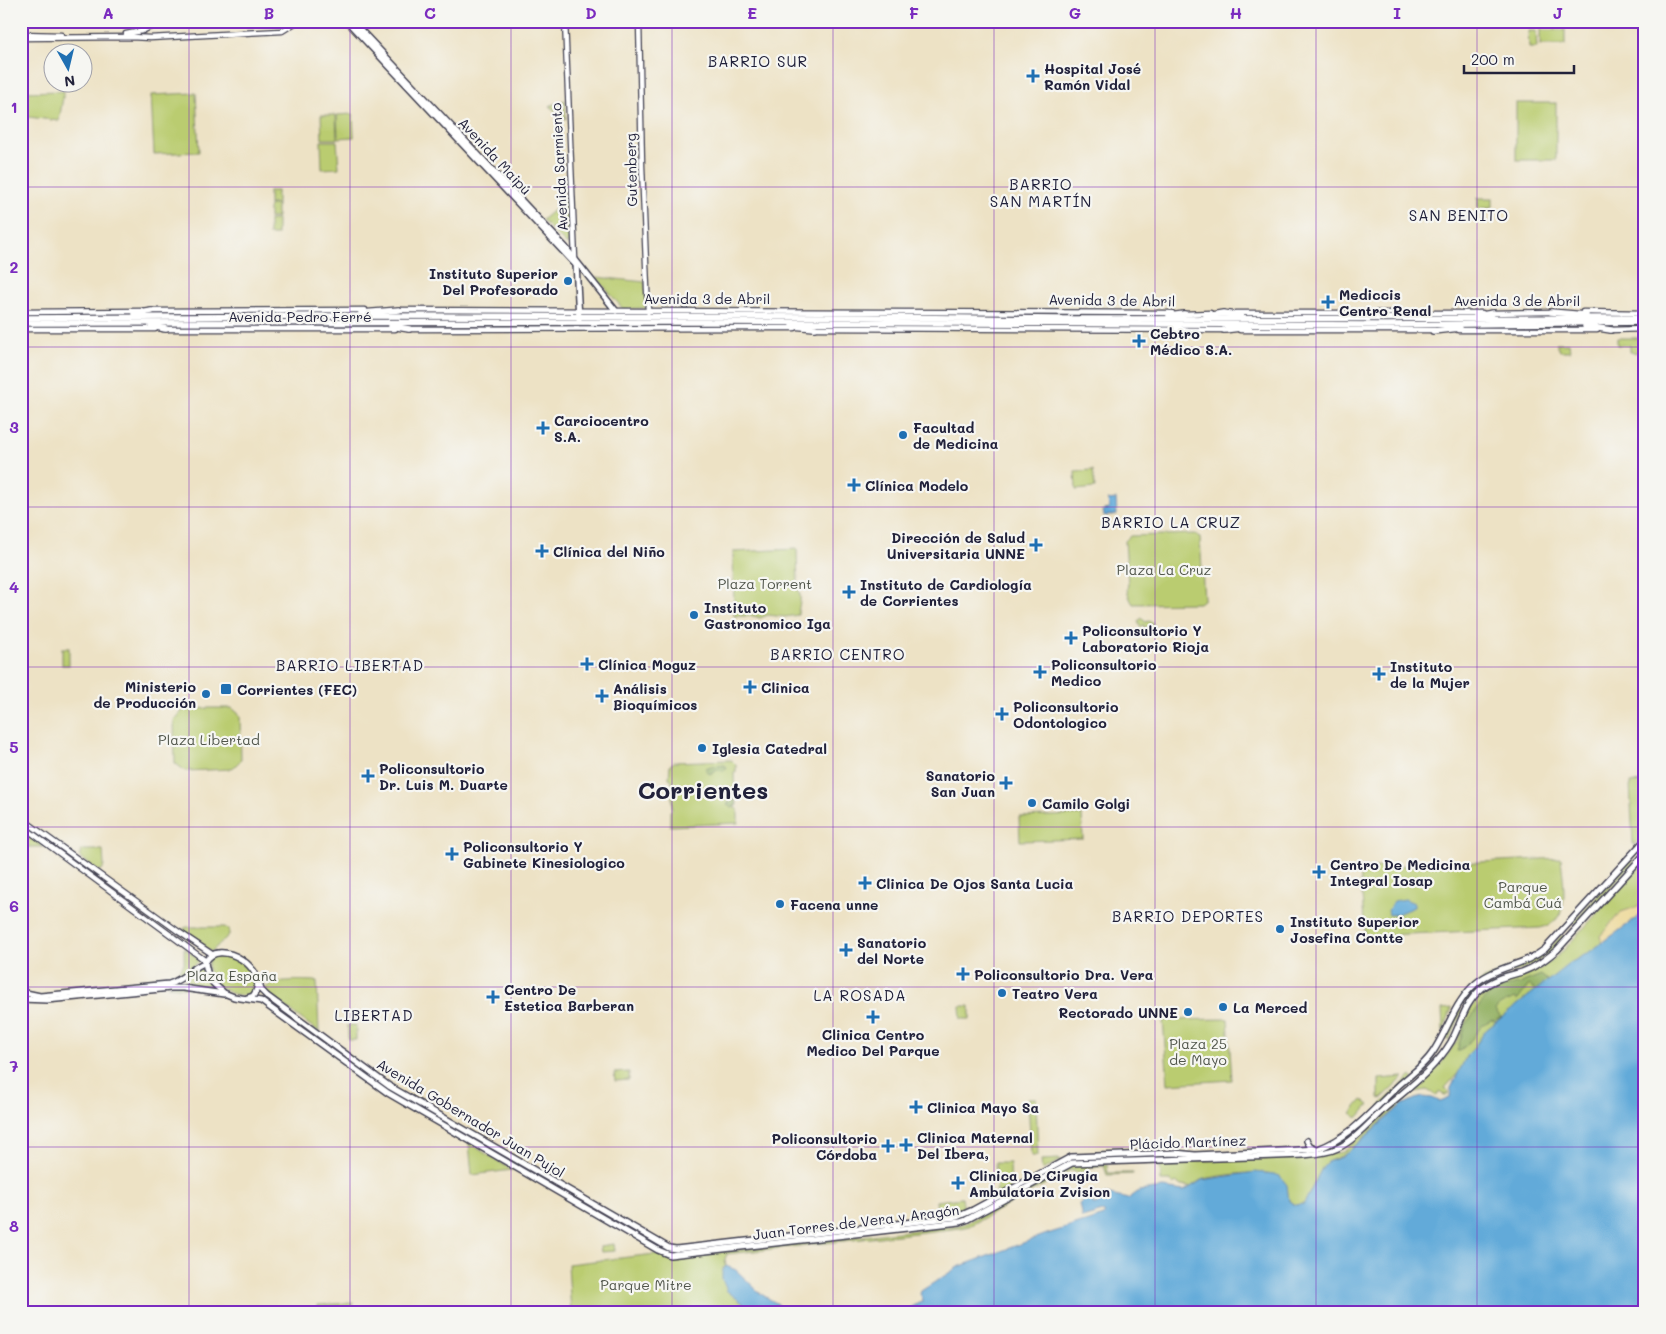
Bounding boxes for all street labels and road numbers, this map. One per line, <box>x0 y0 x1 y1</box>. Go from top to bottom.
street label: Avenida Sarmiento <box>546 102 572 232</box>
street label: Avenida Maipú <box>454 113 536 199</box>
street label: Gutenberg <box>621 133 641 207</box>
street label: Avenida 3 de Abril <box>644 289 770 308</box>
street label: Avenida 3 de Abril <box>1049 289 1175 311</box>
street label: Avenida 3 de Abril <box>1454 291 1580 310</box>
street label: Avenida Pedro Ferré <box>228 307 372 326</box>
street label: Avenida Gobernador Juan Pujol <box>374 1054 568 1182</box>
street label: Plácido Martínez <box>1129 1130 1247 1154</box>
street label: Juan Torres de Vera y Aragón <box>752 1200 960 1244</box>

